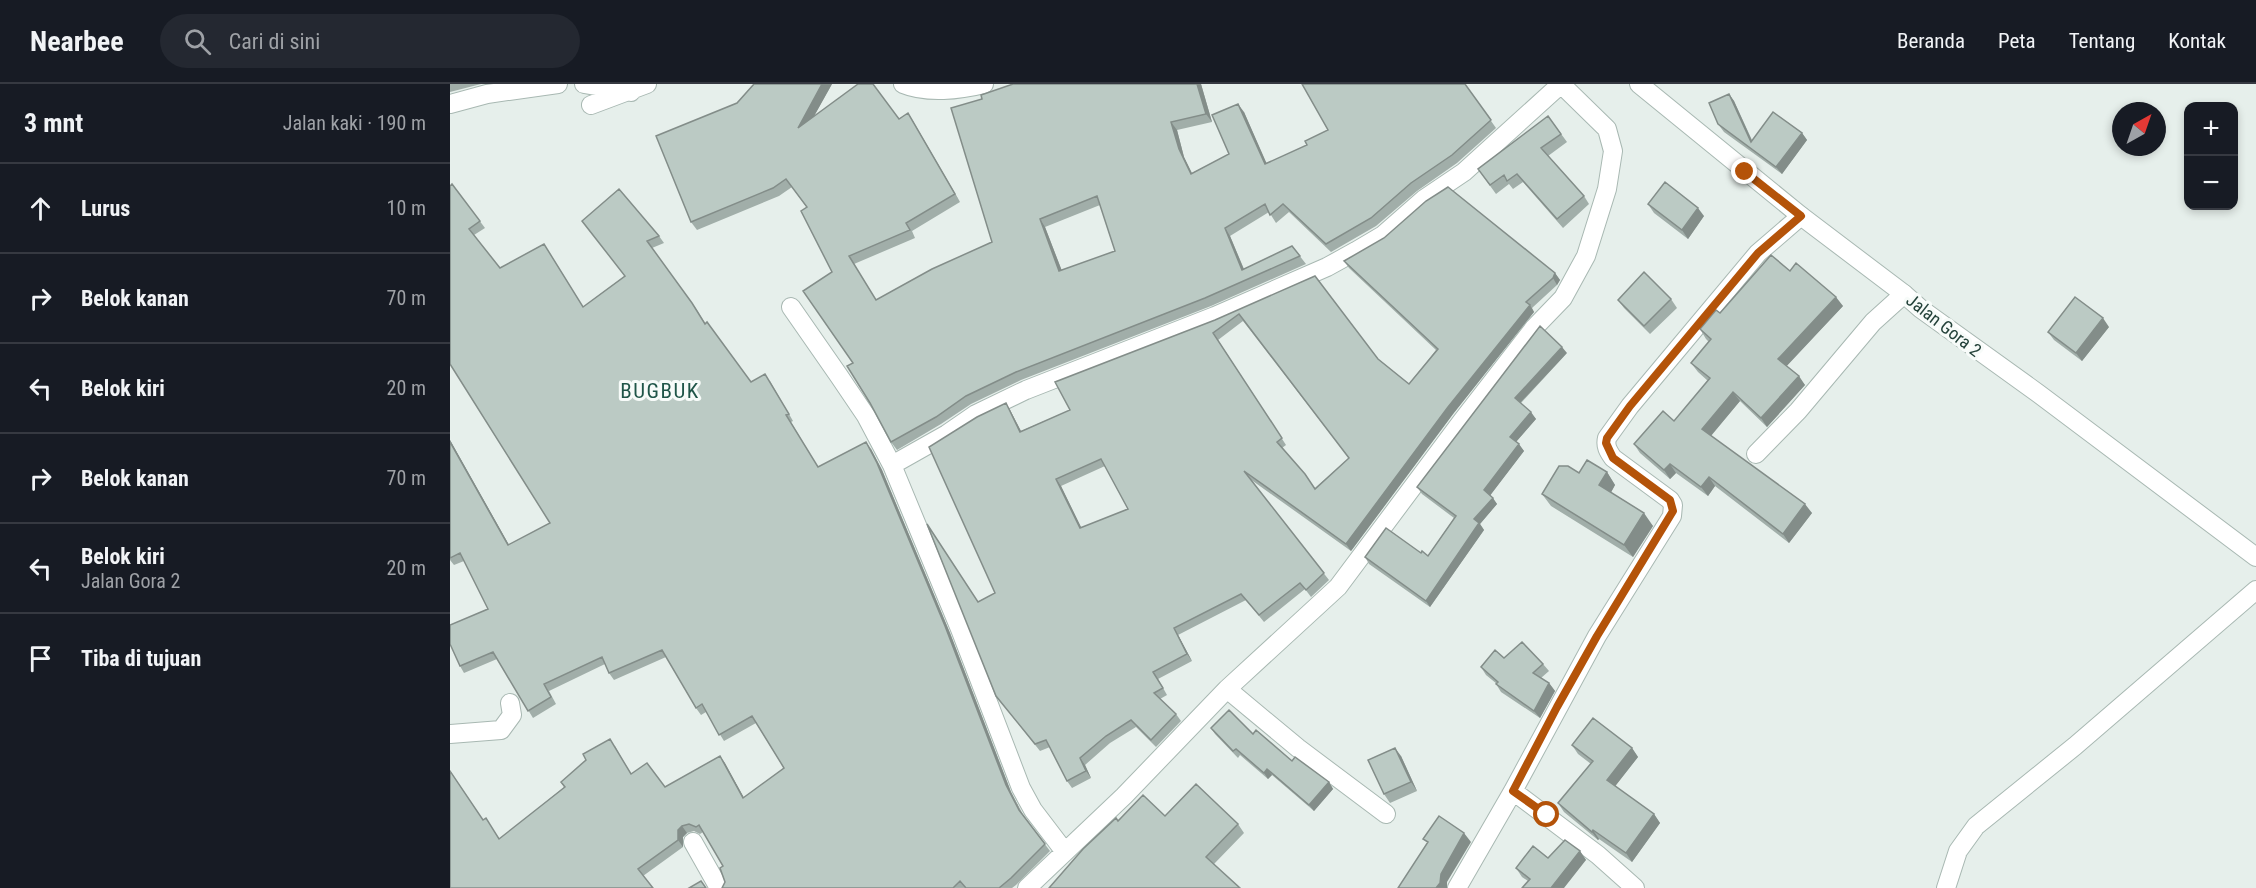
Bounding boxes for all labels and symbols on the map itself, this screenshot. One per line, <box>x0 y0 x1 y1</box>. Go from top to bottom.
north arrow <box>2112 102 2166 156</box>
route end <box>1731 158 1757 184</box>
street label: Jalan Gora 2 <box>1902 289 1986 361</box>
district label: BUGBUK <box>620 379 700 403</box>
route start <box>1533 801 1559 827</box>

